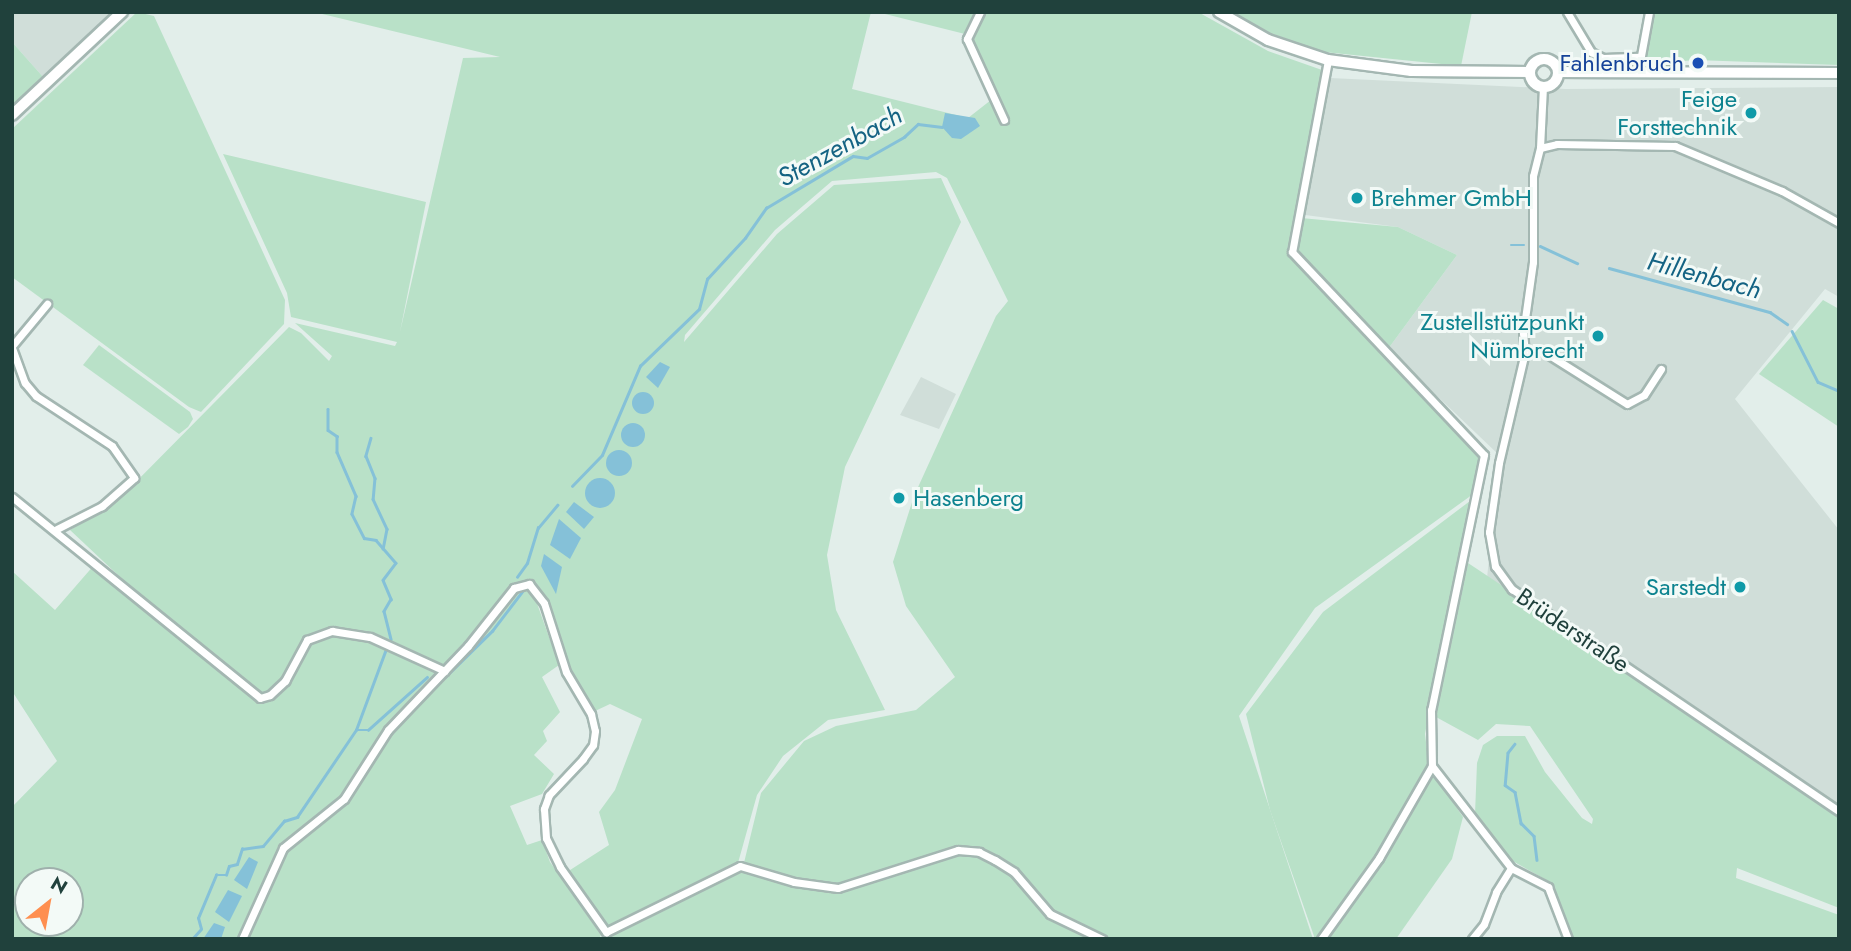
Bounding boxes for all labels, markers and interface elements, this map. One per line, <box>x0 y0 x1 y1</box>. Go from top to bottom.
place label: Fahlenbruch <box>1560 49 1684 77</box>
marker: Fahlenbruch <box>1690 55 1706 71</box>
place label: Feige Forsttechnik <box>1617 85 1737 141</box>
water label: Stenzenbach <box>772 100 908 194</box>
marker: Feige Forsttechnik <box>1743 105 1759 121</box>
place label: Brehmer GmbH <box>1371 184 1532 212</box>
marker: Brehmer GmbH <box>1349 190 1365 206</box>
water label: Hillenbach <box>1644 246 1764 306</box>
place label: Zustellstützpunkt Nümbrecht <box>1420 308 1584 364</box>
marker: Zustellstützpunkt Nümbrecht <box>1590 328 1606 344</box>
place label: Hasenberg <box>913 484 1024 512</box>
marker: Hasenberg <box>891 490 907 506</box>
place label: Sarstedt <box>1646 573 1726 601</box>
marker: Sarstedt <box>1732 579 1748 595</box>
street label: Brüderstraße <box>1511 582 1635 678</box>
north arrow <box>14 867 84 937</box>
text: N <box>46 870 72 901</box>

